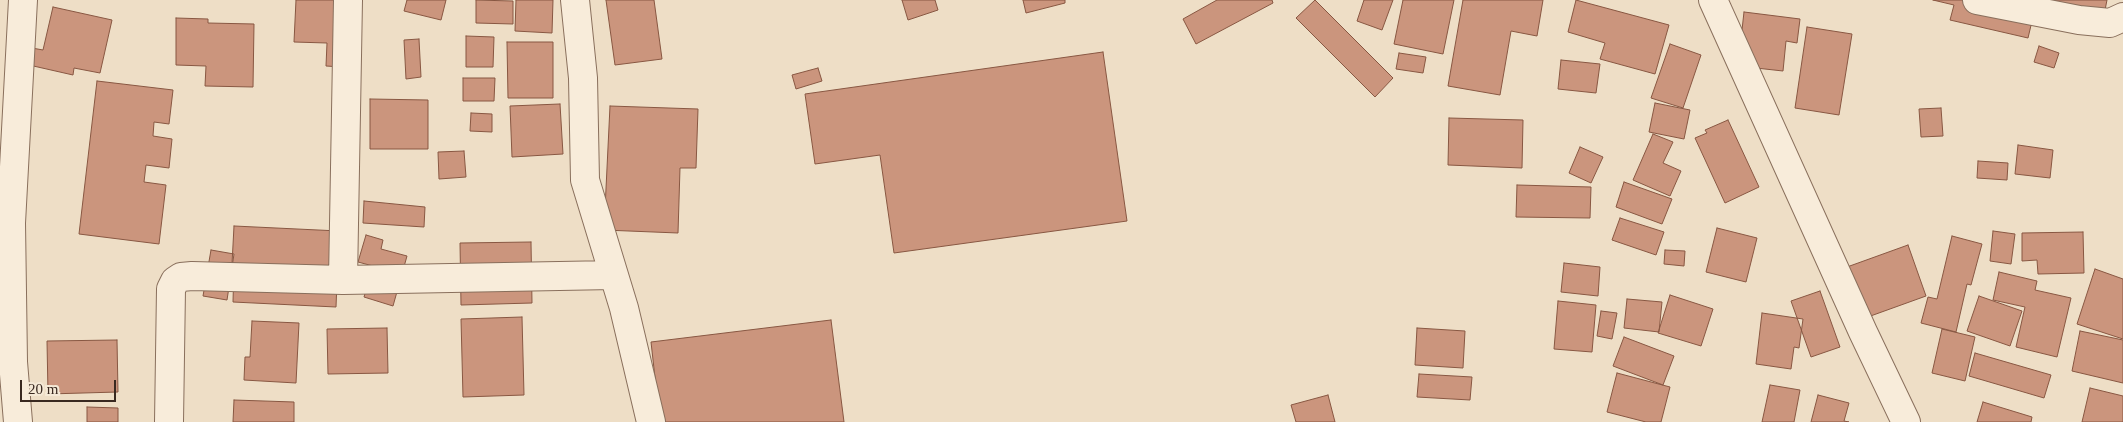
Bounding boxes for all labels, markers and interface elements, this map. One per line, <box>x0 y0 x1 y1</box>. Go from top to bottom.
scale bar <box>22 370 119 402</box>
text: 20 m <box>28 381 58 397</box>

